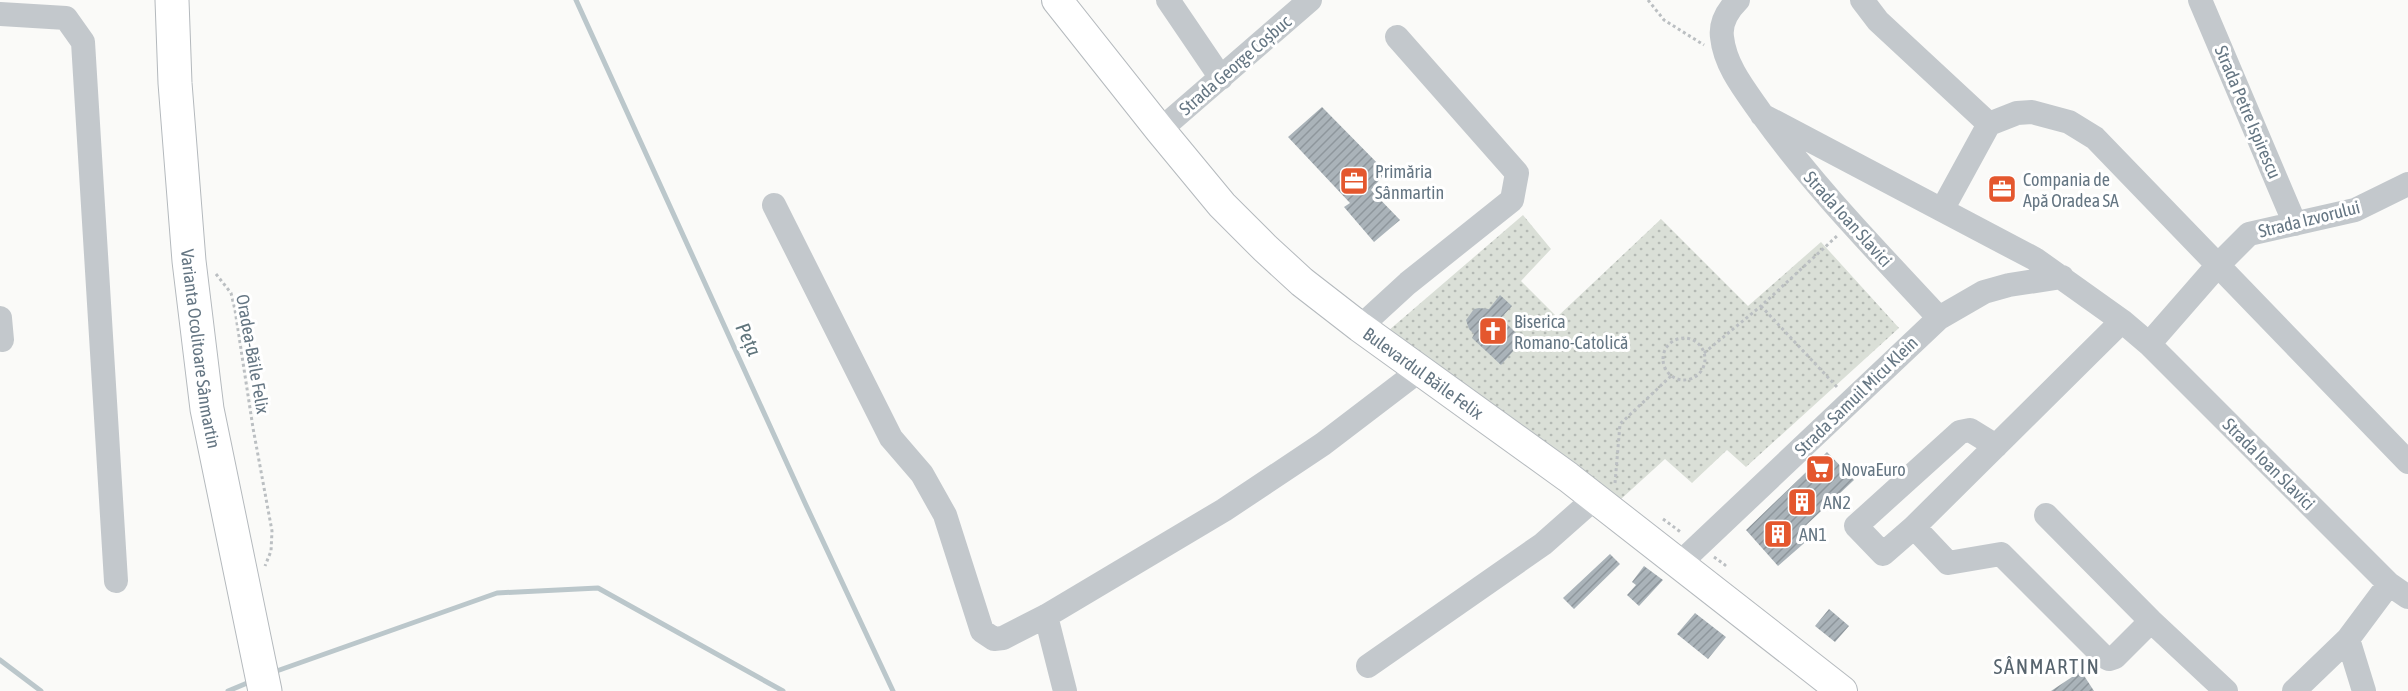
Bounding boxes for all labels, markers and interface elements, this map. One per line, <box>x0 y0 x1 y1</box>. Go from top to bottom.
street label: Strada George Coșbuc <box>1175 11 1295 119</box>
street label: Strada Petre Ispirescu <box>2211 42 2285 182</box>
place label: Primăria Sânmartin <box>1375 161 1444 203</box>
office icon: Primăria Sânmartin <box>1338 165 1370 197</box>
street label: Strada Ioan Slavici <box>1800 167 1896 271</box>
place label: Compania de Apă Oradea SA <box>2023 169 2119 211</box>
office icon: Compania de Apă Oradea SA <box>1986 173 2018 205</box>
street label: Strada Izvorului <box>2256 196 2362 242</box>
street label: Varianta Ocolitoare Sânmartin <box>178 248 225 450</box>
street label: Oradea-Băile Felix <box>232 293 274 415</box>
place label: Biserica Romano-Catolică <box>1514 311 1628 353</box>
church icon: Biserica Romano-Catolică <box>1477 315 1509 347</box>
water label: Peța <box>731 319 767 359</box>
street label: Bulevardul Băile Felix <box>1359 323 1488 423</box>
street label: Strada Samuil Micu Klein <box>1790 332 1922 460</box>
street label: Strada Ioan Slavici <box>2219 414 2319 514</box>
supermarket icon: NovaEuro <box>1804 453 1836 485</box>
place label: NovaEuro <box>1841 459 1906 480</box>
building icon: AN2 <box>1786 486 1818 518</box>
place label: AN2 <box>1823 492 1851 513</box>
building icon: AN1 <box>1762 518 1794 550</box>
place label: AN1 <box>1799 524 1827 545</box>
district label: SÂNMARTIN <box>1994 654 2100 678</box>

